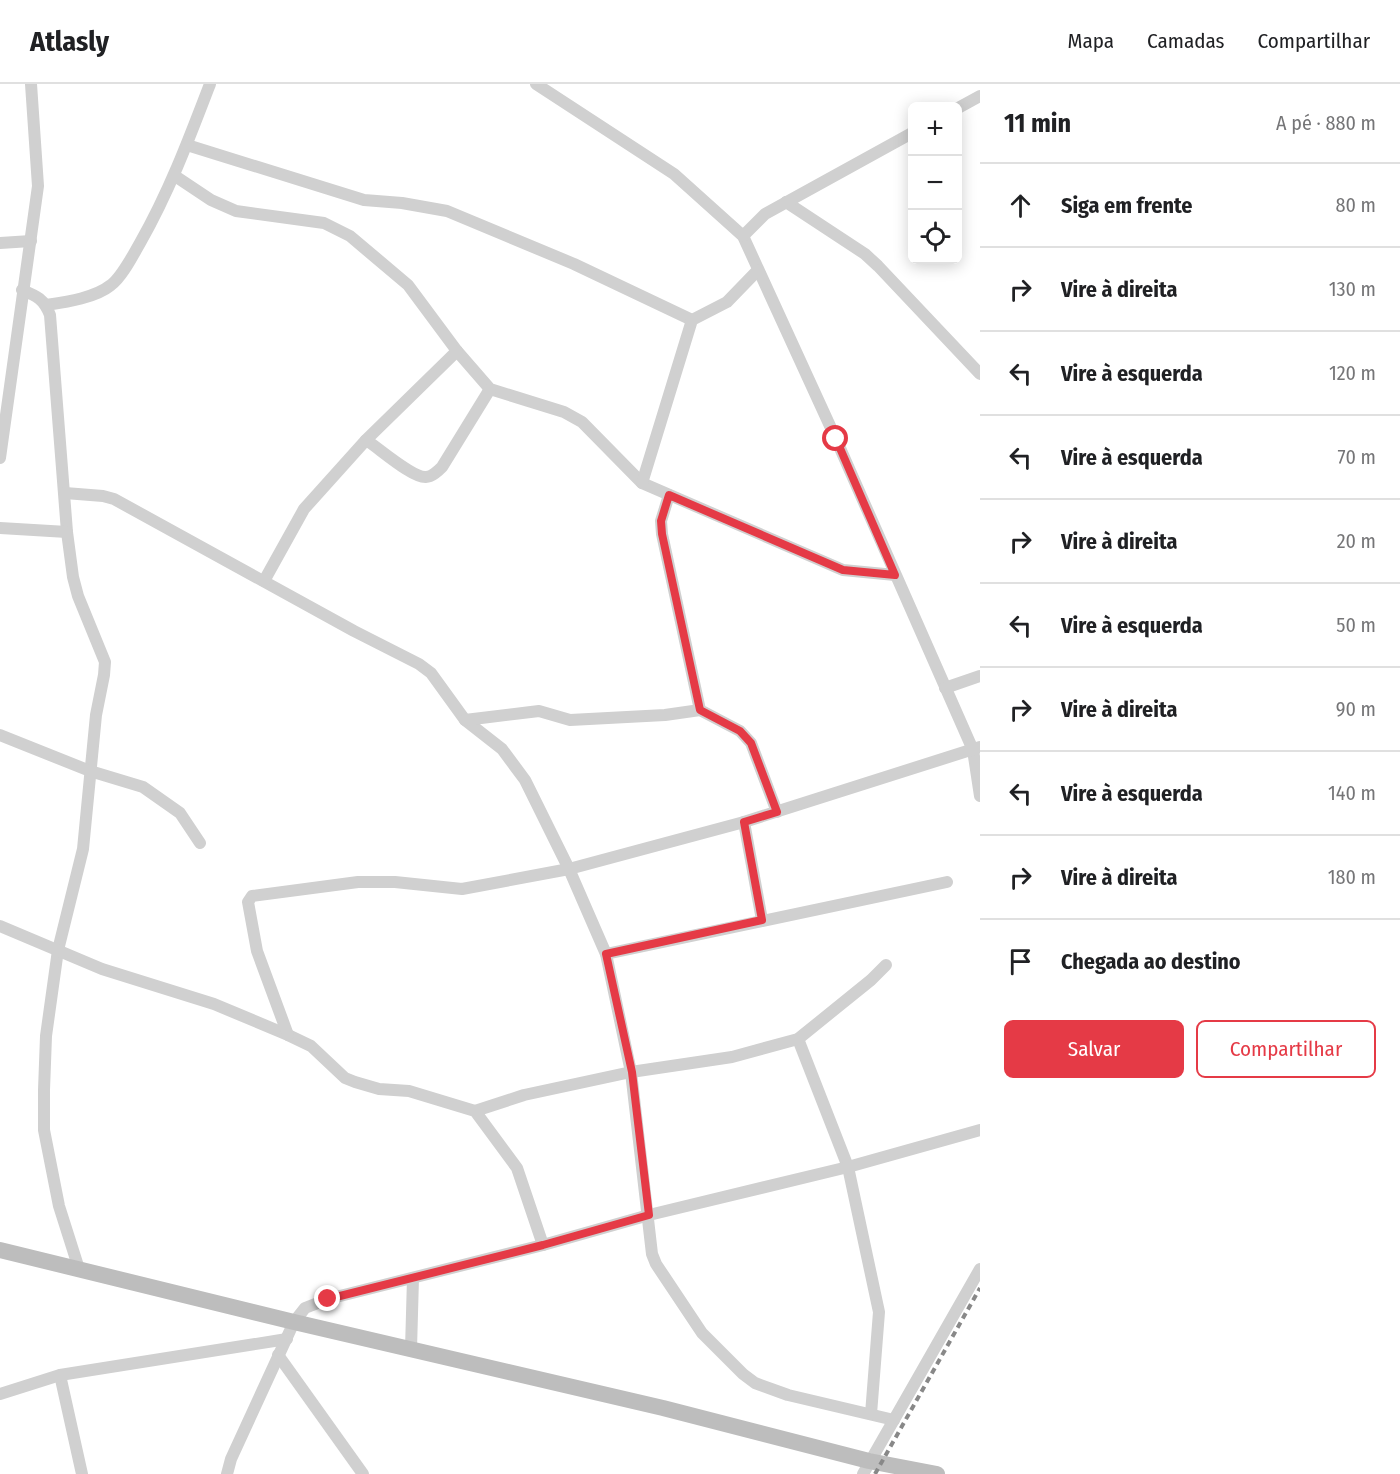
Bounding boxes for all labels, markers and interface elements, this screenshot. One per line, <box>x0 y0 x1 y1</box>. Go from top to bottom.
text: Atlasly <box>30 25 109 58</box>
text: Mapa <box>1068 28 1114 54</box>
text: Camadas <box>1147 28 1225 54</box>
text: Compartilhar <box>1258 28 1370 54</box>
map controls <box>908 102 962 264</box>
button: + <box>908 102 962 156</box>
text: 11 min <box>1004 108 1071 139</box>
text: A pé · 880 m <box>1276 111 1376 135</box>
button: − <box>908 156 962 210</box>
icon: ahead <box>1004 189 1037 222</box>
text: Siga em frente <box>1061 192 1192 219</box>
text: 80 m <box>1336 193 1376 217</box>
button: locate <box>908 210 962 264</box>
icon: right <box>1004 273 1037 306</box>
text: Vire à direita <box>1061 276 1177 303</box>
text: 130 m <box>1329 277 1376 301</box>
icon: left <box>1004 357 1037 390</box>
text: Vire à esquerda <box>1061 360 1203 387</box>
text: 120 m <box>1329 361 1376 385</box>
route start <box>822 425 848 451</box>
icon: left <box>1004 441 1037 474</box>
text: Vire à esquerda <box>1061 444 1203 471</box>
text: 70 m <box>1338 445 1376 469</box>
icon: right <box>1004 525 1037 558</box>
text: Vire à direita <box>1061 528 1177 555</box>
text: 20 m <box>1337 529 1376 553</box>
icon: left <box>1004 609 1037 642</box>
text: Vire à esquerda <box>1061 612 1203 639</box>
text: 50 m <box>1336 613 1376 637</box>
icon: right <box>1004 693 1037 726</box>
text: Vire à direita <box>1061 696 1177 723</box>
text: 90 m <box>1336 697 1376 721</box>
icon: left <box>1004 777 1037 810</box>
text: Vire à esquerda <box>1061 780 1203 807</box>
text: 140 m <box>1328 781 1376 805</box>
icon: right <box>1004 861 1037 894</box>
text: Vire à direita <box>1061 864 1177 891</box>
text: 180 m <box>1328 865 1376 889</box>
icon: arrive <box>1004 945 1037 978</box>
text: Chegada ao destino <box>1061 948 1241 975</box>
button: Salvar <box>1004 1020 1184 1078</box>
button: Compartilhar <box>1196 1020 1376 1078</box>
route end <box>314 1285 340 1311</box>

